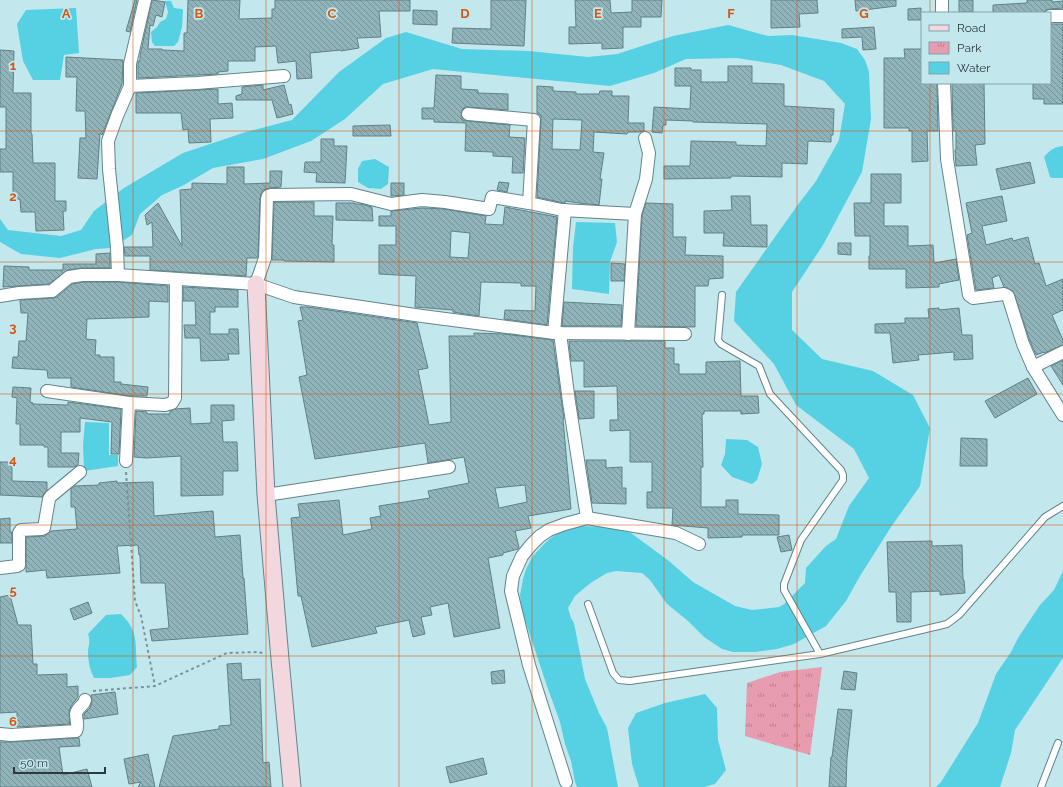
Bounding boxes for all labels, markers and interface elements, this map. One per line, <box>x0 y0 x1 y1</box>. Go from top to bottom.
text: A <box>62 6 71 21</box>
text: B <box>195 6 204 21</box>
text: C <box>328 6 337 21</box>
text: D <box>460 6 470 21</box>
text: E <box>594 6 602 21</box>
text: F <box>727 6 735 21</box>
text: G <box>859 6 869 21</box>
legend <box>921 12 1051 84</box>
text: Road <box>957 21 986 35</box>
text: Park <box>957 41 982 55</box>
text: 1 <box>10 58 17 73</box>
text: Water <box>957 61 991 75</box>
text: 2 <box>9 189 17 204</box>
text: 3 <box>9 320 17 335</box>
text: 4 <box>9 452 17 467</box>
text: 5 <box>9 583 17 598</box>
text: 6 <box>9 714 17 729</box>
scale bar <box>14 749 105 775</box>
text: 50 m <box>20 756 48 770</box>

